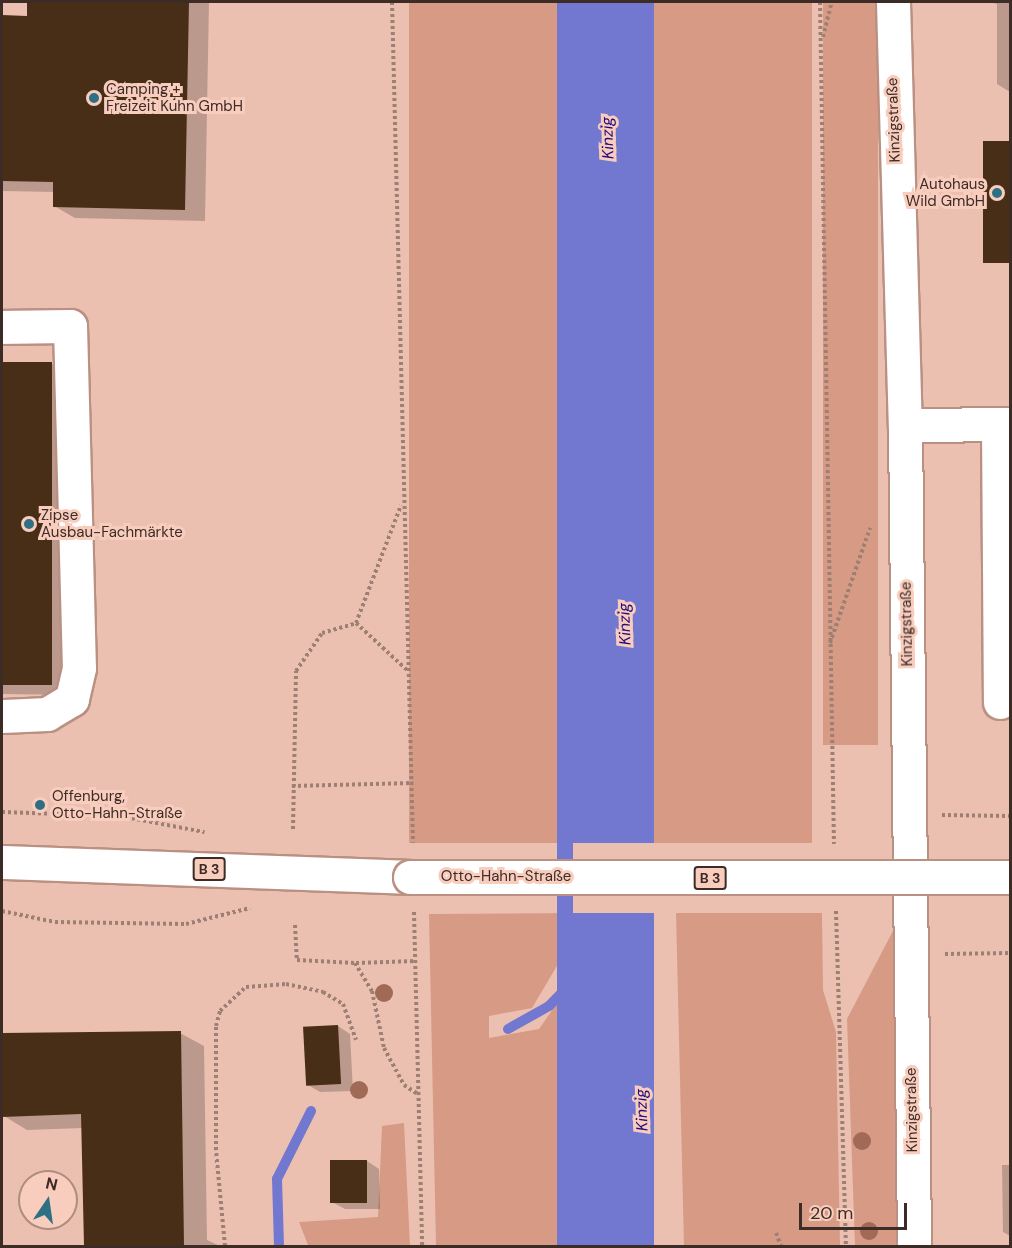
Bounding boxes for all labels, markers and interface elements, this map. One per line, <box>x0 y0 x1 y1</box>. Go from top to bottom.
street label: Kinzigstraße <box>884 77 904 163</box>
place label: Camping + Freizeit Kuhn GmbH <box>106 80 243 115</box>
marker: Camping + Freizeit Kuhn GmbH <box>87 91 101 105</box>
water label: Kinzig <box>598 116 618 160</box>
place label: Autohaus Wild GmbH <box>906 175 985 210</box>
marker: Autohaus Wild GmbH <box>990 186 1004 200</box>
place label: Zipse Ausbau-Fachmärkte <box>41 506 183 541</box>
marker: Zipse Ausbau-Fachmärkte <box>22 517 36 531</box>
street label: Kinzigstraße <box>897 581 917 667</box>
water label: Kinzig <box>615 602 635 646</box>
place label: Offenburg, Otto-Hahn-Straße <box>52 787 182 822</box>
marker: Offenburg, Otto-Hahn-Straße <box>33 798 47 812</box>
road number: B 3 <box>192 858 226 880</box>
road number: B 3 <box>694 867 726 889</box>
street label: Otto-Hahn-Straße <box>441 868 571 886</box>
street label: Kinzigstraße <box>902 1067 922 1153</box>
water label: Kinzig <box>632 1088 652 1132</box>
north arrow <box>18 1170 78 1230</box>
text: N <box>44 1172 60 1195</box>
scale bar <box>802 1191 910 1229</box>
text: 20 m <box>810 1201 853 1225</box>

